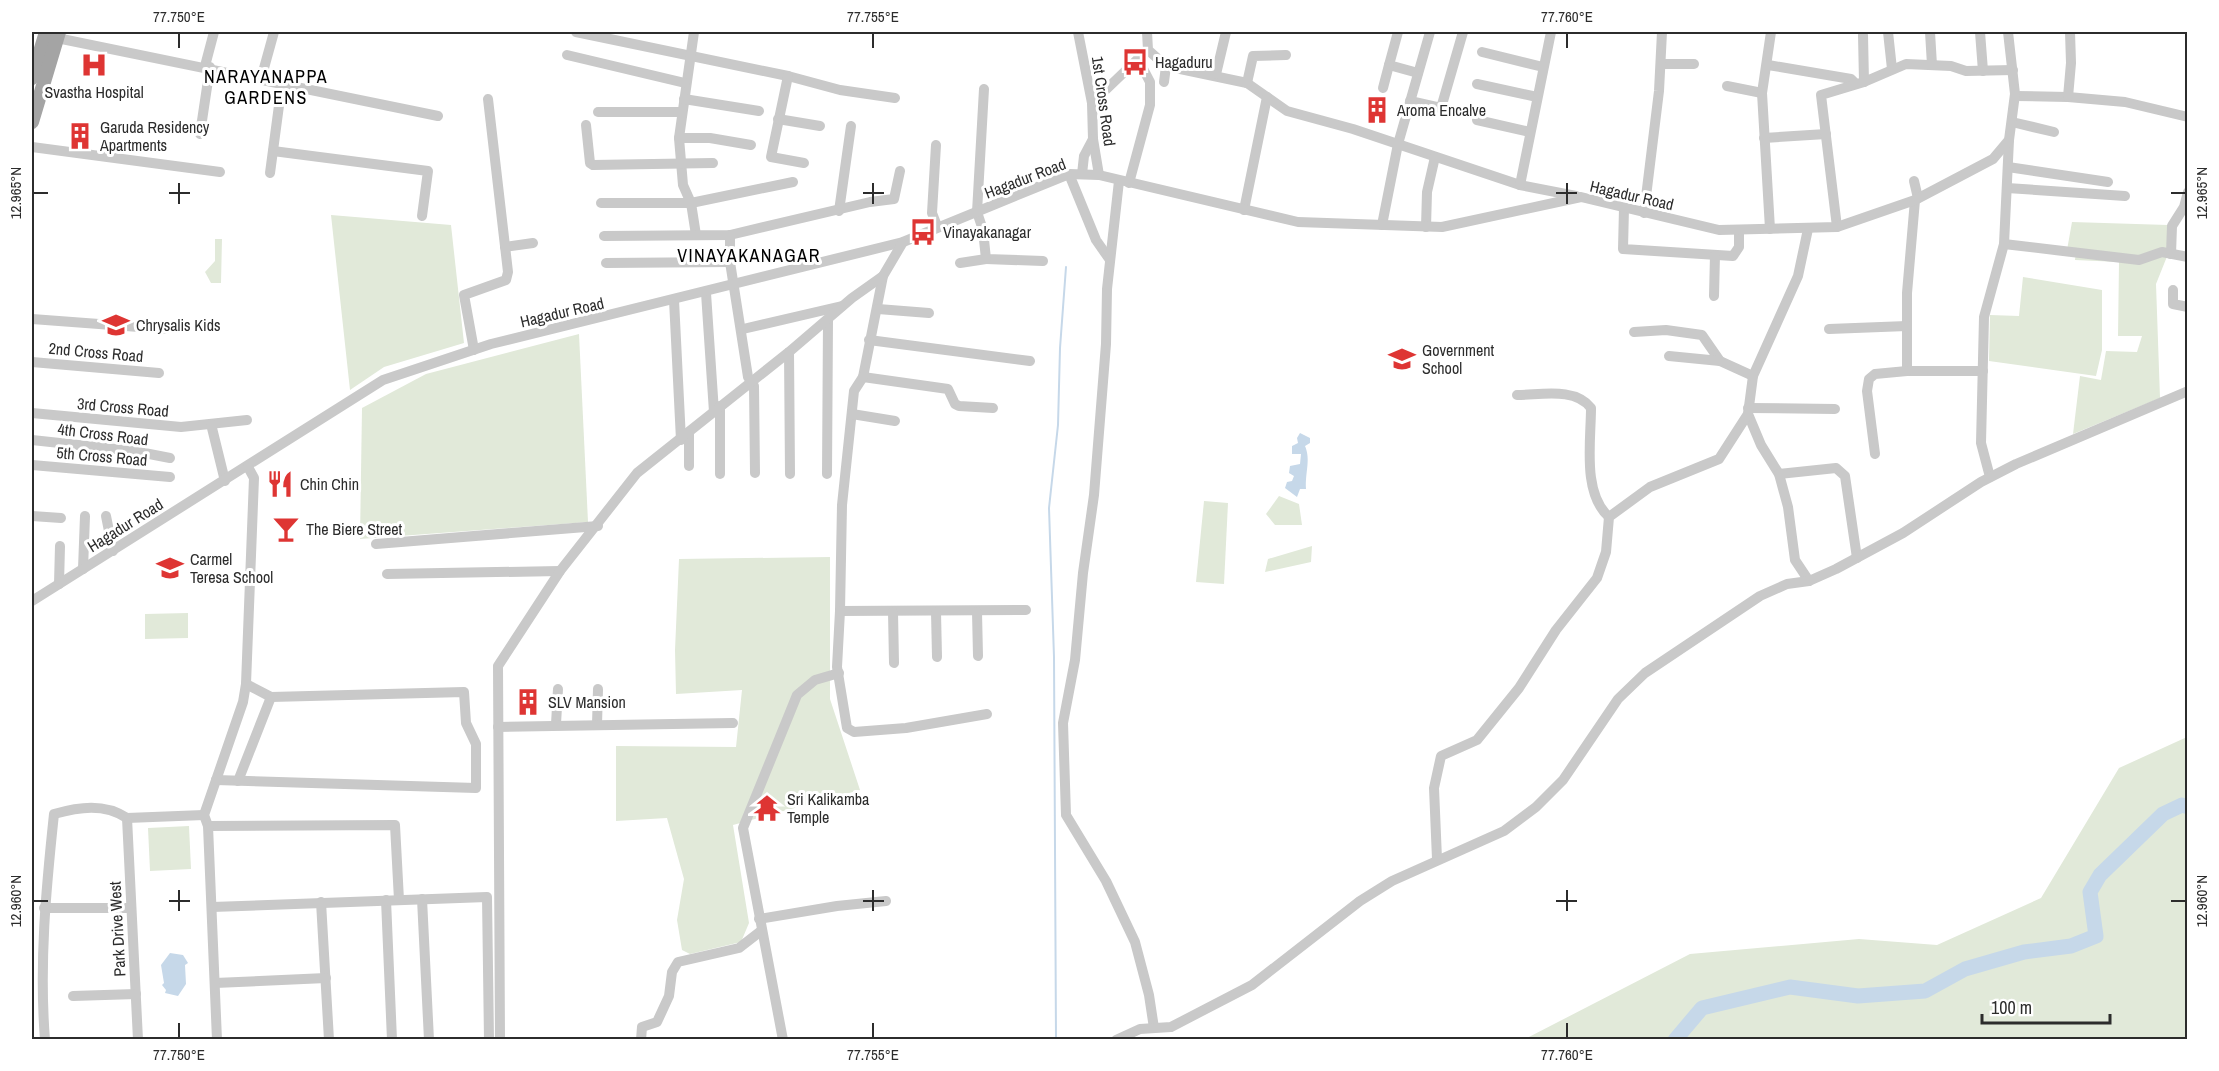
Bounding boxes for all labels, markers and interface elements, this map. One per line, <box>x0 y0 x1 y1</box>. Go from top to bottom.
text: 77.750°E <box>153 6 205 27</box>
text: 77.755°E <box>847 6 899 27</box>
text: 77.760°E <box>1541 6 1593 27</box>
bus stop icon: Hagaduru <box>1120 47 1150 77</box>
hospital icon: Svastha Hospital <box>79 50 109 80</box>
place label: Hagaduru <box>1155 51 1213 73</box>
street label: 1st Cross Road <box>1087 55 1121 147</box>
district label: NARAYANAPPA GARDENS <box>204 64 328 110</box>
place label: Svastha Hospital <box>44 81 144 103</box>
building icon: Aroma Encalve <box>1362 95 1392 125</box>
place label: Aroma Encalve <box>1396 99 1486 121</box>
place label: Garuda Residency Apartments <box>99 116 210 156</box>
building icon: Garuda Residency Apartments <box>65 121 95 151</box>
street label: Hagadur Road <box>981 152 1069 204</box>
text: 12.965°N <box>5 167 26 219</box>
text: 12.965°N <box>2191 167 2212 219</box>
street label: Hagadur Road <box>1588 175 1676 215</box>
bus stop icon: Vinayakanagar <box>908 217 938 247</box>
place label: Vinayakanagar <box>943 221 1032 243</box>
district label: VINAYAKANAGAR <box>677 243 821 268</box>
street label: Hagadur Road <box>518 292 606 332</box>
school or university icon: Chrysalis Kids <box>101 310 131 340</box>
place label: Chrysalis Kids <box>136 314 221 336</box>
street label: 2nd Cross Road <box>48 337 144 367</box>
place label: Government School <box>1422 339 1495 379</box>
school or university icon: Government School <box>1387 344 1417 374</box>
street label: 3rd Cross Road <box>76 392 170 422</box>
street label: 4th Cross Road <box>56 418 150 450</box>
street label: 5th Cross Road <box>56 441 148 471</box>
restaurant icon: Chin Chin <box>265 469 295 499</box>
place label: Chin Chin <box>300 473 359 495</box>
street label: Hagadur Road <box>83 493 167 557</box>
bar icon: The Biere Street <box>271 514 301 544</box>
place label: The Biere Street <box>306 518 403 540</box>
place label: Carmel Teresa School <box>190 548 273 588</box>
school or university icon: Carmel Teresa School <box>155 553 185 583</box>
building icon: SLV Mansion <box>513 687 543 717</box>
place label: SLV Mansion <box>548 691 626 713</box>
place label: Sri Kalikamba Temple <box>787 788 870 828</box>
temple icon: Sri Kalikamba Temple <box>752 793 782 823</box>
text: 12.960°N <box>5 875 26 927</box>
text: 12.960°N <box>2191 875 2212 927</box>
street label: Park Drive West <box>104 880 130 977</box>
scale bar <box>1982 987 2110 1025</box>
text: 100 m <box>1991 995 2032 1020</box>
text: 77.750°E <box>153 1044 205 1065</box>
text: 77.755°E <box>847 1044 899 1065</box>
text: 77.760°E <box>1541 1044 1593 1065</box>

